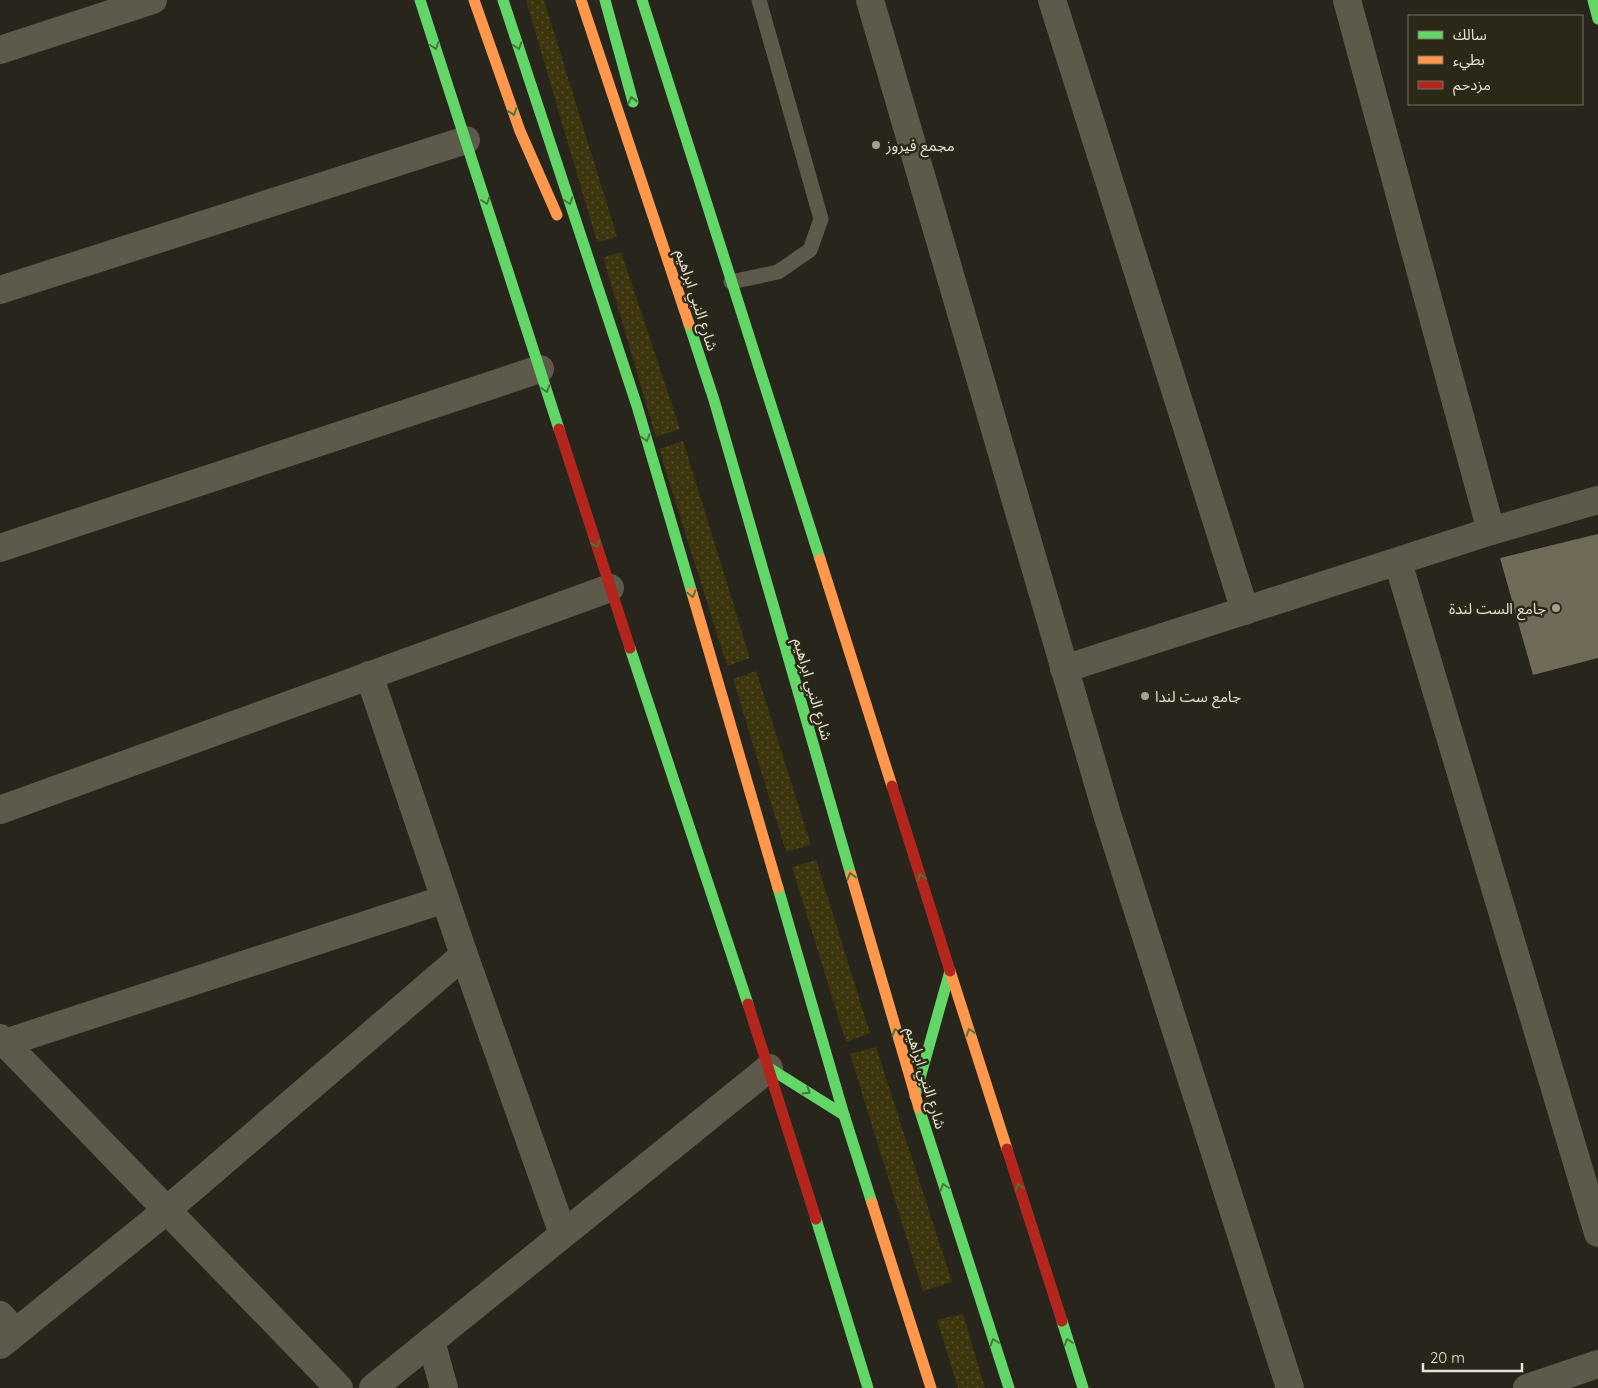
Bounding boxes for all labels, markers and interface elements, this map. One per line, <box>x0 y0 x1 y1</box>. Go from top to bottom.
legend <box>1408 15 1583 105</box>
text: سالك <box>1453 25 1487 44</box>
one-way arrow <box>430 42 440 50</box>
one-way arrow <box>512 42 522 50</box>
text: بطيء <box>1453 50 1485 71</box>
text: مزدحم <box>1453 75 1491 96</box>
one-way arrow <box>627 96 638 105</box>
one-way arrow <box>507 107 517 116</box>
place label: مجمع فيروز <box>885 136 955 158</box>
marker: مجمع فيروز <box>870 139 882 151</box>
one-way arrow <box>480 196 490 205</box>
one-way arrow <box>563 196 573 204</box>
street label: شارع النبي ابراهيم <box>669 247 722 354</box>
one-way arrow <box>541 384 551 393</box>
one-way arrow <box>641 434 651 442</box>
one-way arrow <box>590 539 600 547</box>
one-way arrow <box>686 590 696 598</box>
place label: جامع الست لندة <box>1449 599 1546 621</box>
marker: جامع الست لندة <box>1550 602 1562 614</box>
street label: شارع النبي ابراهيم <box>786 636 837 743</box>
place label: جامع ست لندا <box>1155 687 1241 709</box>
marker: جامع ست لندا <box>1139 690 1151 702</box>
one-way arrow <box>847 872 857 880</box>
one-way arrow <box>916 873 926 882</box>
street label: شارع النبي ابراهيم <box>899 1025 951 1132</box>
one-way arrow <box>891 1027 902 1036</box>
one-way arrow <box>965 1028 975 1036</box>
one-way arrow <box>801 1085 810 1095</box>
one-way arrow <box>940 1183 950 1192</box>
one-way arrow <box>1015 1183 1025 1191</box>
one-way arrow <box>990 1338 1000 1346</box>
one-way arrow <box>1064 1338 1074 1346</box>
scale bar <box>1423 1340 1522 1372</box>
text: 20 m <box>1430 1348 1465 1367</box>

